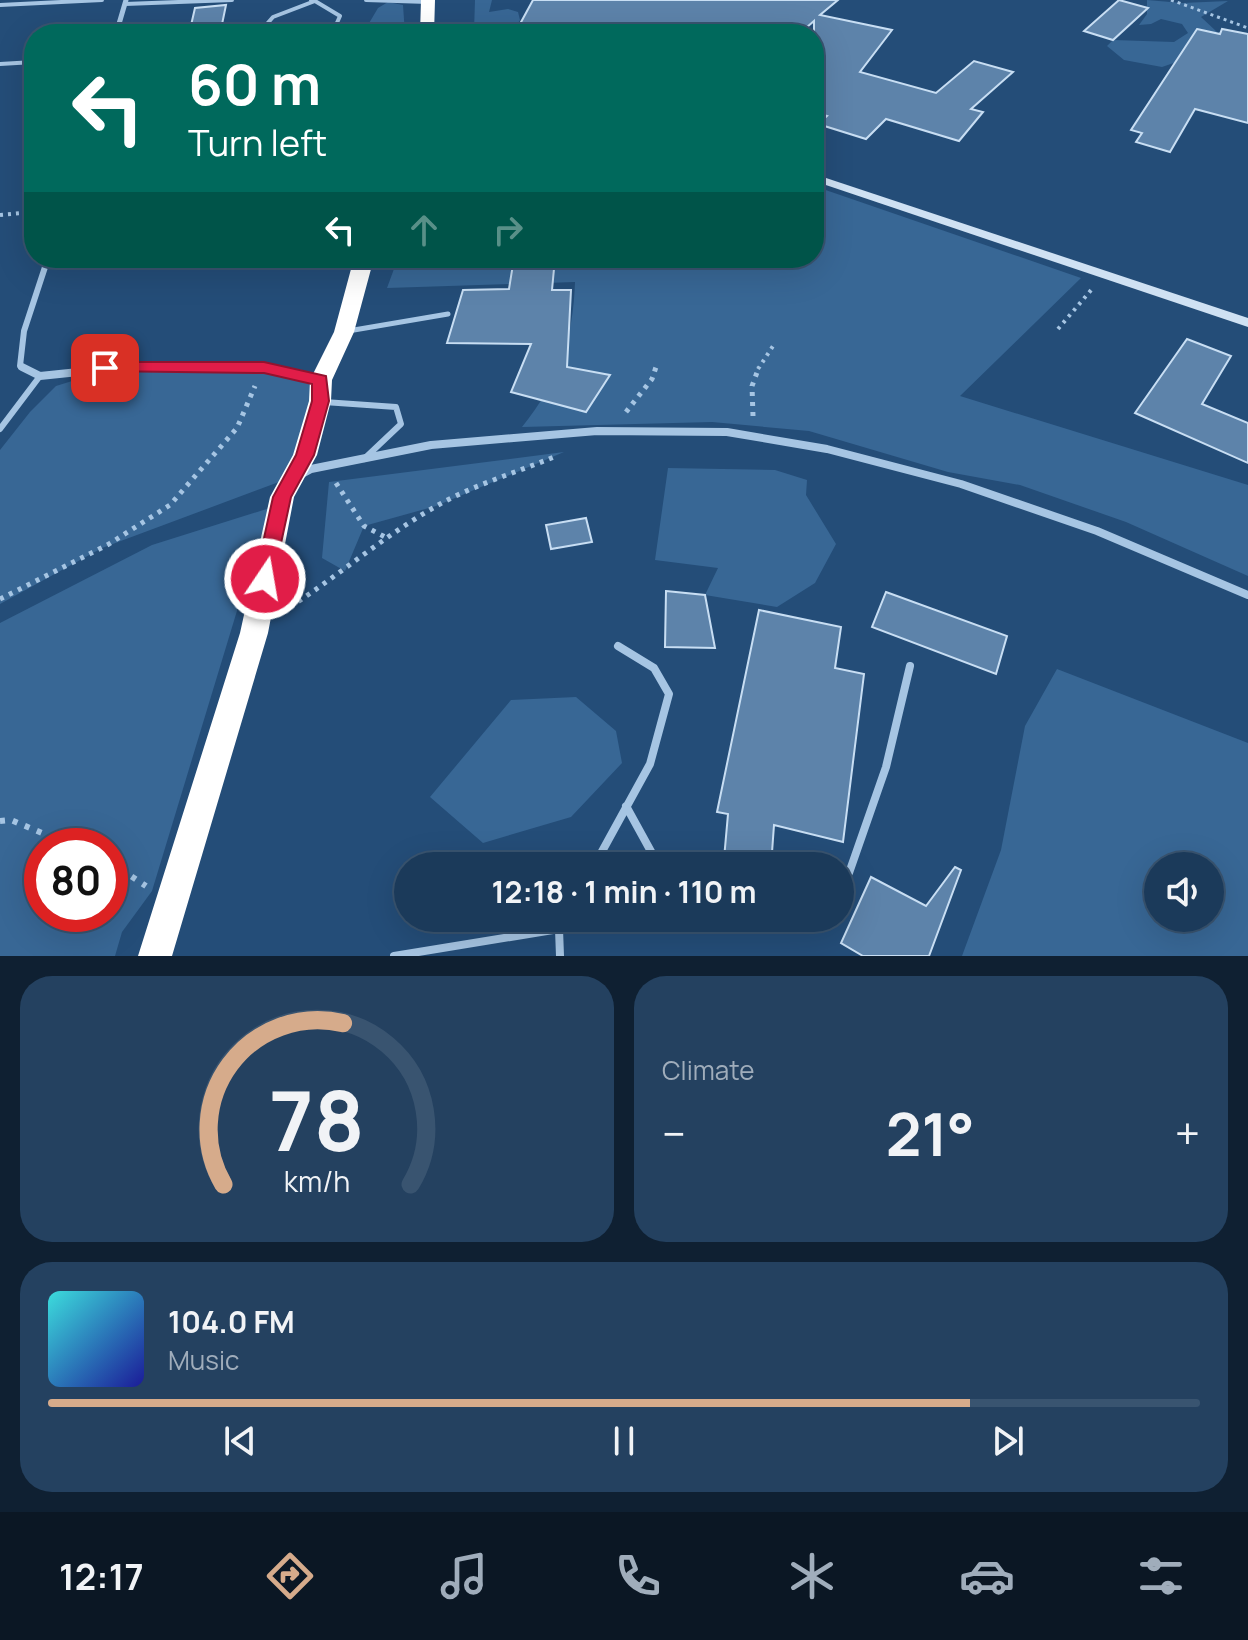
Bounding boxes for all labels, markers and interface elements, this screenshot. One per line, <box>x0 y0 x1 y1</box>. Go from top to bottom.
text: 60 m <box>188 45 321 122</box>
icon: left <box>56 56 160 160</box>
text: Turn left <box>188 118 327 167</box>
icon: left <box>318 208 362 252</box>
icon: ahead <box>402 208 446 252</box>
icon: right <box>486 208 530 252</box>
pin <box>71 334 139 402</box>
icon: arrive <box>83 346 127 390</box>
position arrow <box>223 537 307 621</box>
speed limit sign: 80 <box>24 828 128 932</box>
map controls <box>1144 852 1224 932</box>
button: sound <box>1144 852 1224 932</box>
text: 12:18 · 1 min · 110 m <box>491 871 757 912</box>
text: Climate <box>662 1052 754 1088</box>
text: 78 <box>269 1062 365 1176</box>
text: 21° <box>886 1092 975 1174</box>
text: − <box>662 1103 686 1163</box>
text: + <box>1175 1103 1200 1163</box>
text: km/h <box>284 1162 350 1201</box>
text: 104.0 FM <box>168 1301 295 1342</box>
text: Music <box>168 1342 239 1378</box>
icon: previous <box>218 1419 262 1463</box>
icon: pause <box>602 1419 646 1463</box>
icon: next <box>986 1419 1030 1463</box>
icon: directions <box>262 1548 318 1604</box>
icon: music <box>436 1548 492 1604</box>
icon: phone <box>610 1548 666 1604</box>
icon: climate <box>784 1548 840 1604</box>
icon: car <box>959 1548 1015 1604</box>
icon: filters <box>1133 1548 1189 1604</box>
text: 12:17 <box>59 1552 144 1601</box>

